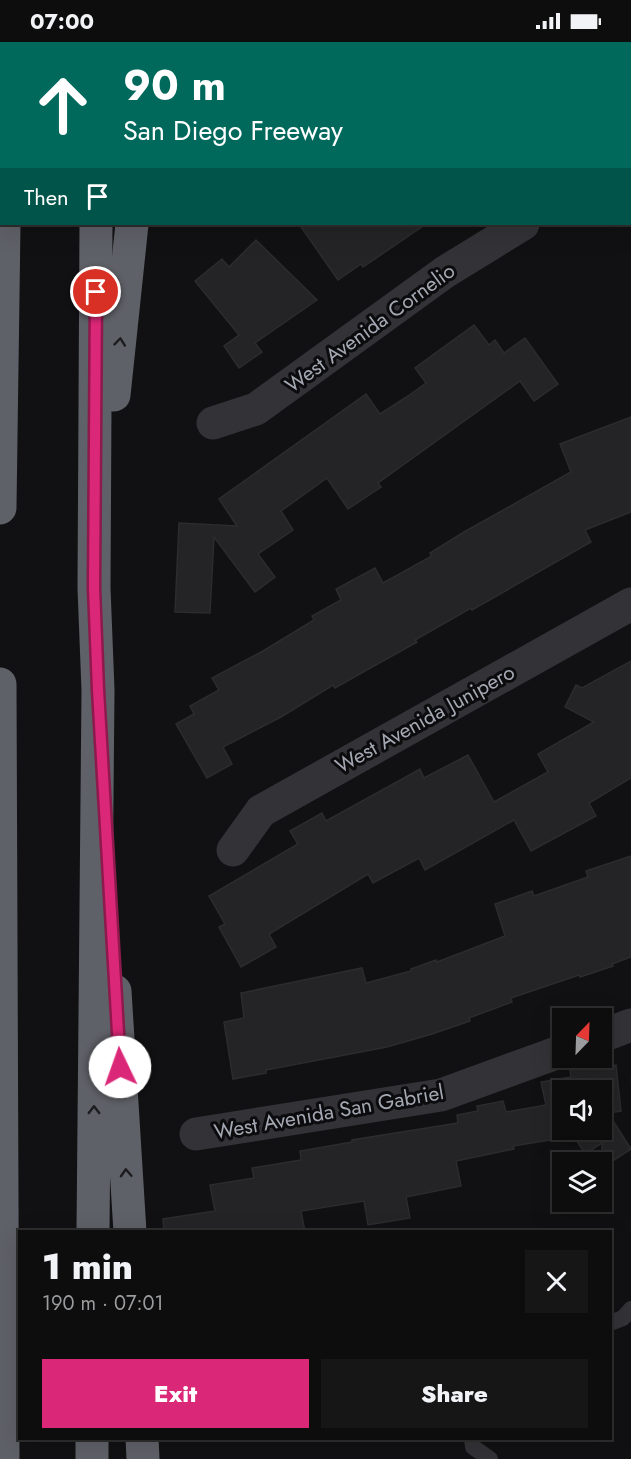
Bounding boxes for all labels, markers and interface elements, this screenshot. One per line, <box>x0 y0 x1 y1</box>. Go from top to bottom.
text: 07:00 <box>30 5 94 37</box>
text: 90 m <box>123 55 226 116</box>
icon: ahead <box>24 66 102 144</box>
text: San Diego Freeway <box>123 111 343 150</box>
icon: arrive <box>81 180 114 213</box>
text: Then <box>24 181 69 213</box>
street label: West Avenida Cornelio <box>279 256 461 400</box>
pin <box>70 266 121 317</box>
icon: arrive <box>79 275 112 308</box>
one-way arrow <box>113 337 125 346</box>
street label: West Avenida Junipero <box>330 657 520 781</box>
north arrow <box>552 1008 612 1068</box>
map controls <box>552 1008 612 1212</box>
position arrow <box>88 1035 152 1099</box>
street label: West Avenida San Gabriel <box>212 1077 446 1147</box>
button: sound <box>552 1080 612 1140</box>
one-way arrow <box>88 1106 100 1115</box>
button: layers <box>552 1152 612 1212</box>
one-way arrow <box>120 1169 133 1178</box>
text: 1 min <box>42 1240 133 1292</box>
button: close <box>525 1250 588 1313</box>
text: 190 m · 07:01 <box>42 1289 164 1318</box>
button: Exit <box>42 1359 309 1428</box>
button: Share <box>321 1359 588 1428</box>

